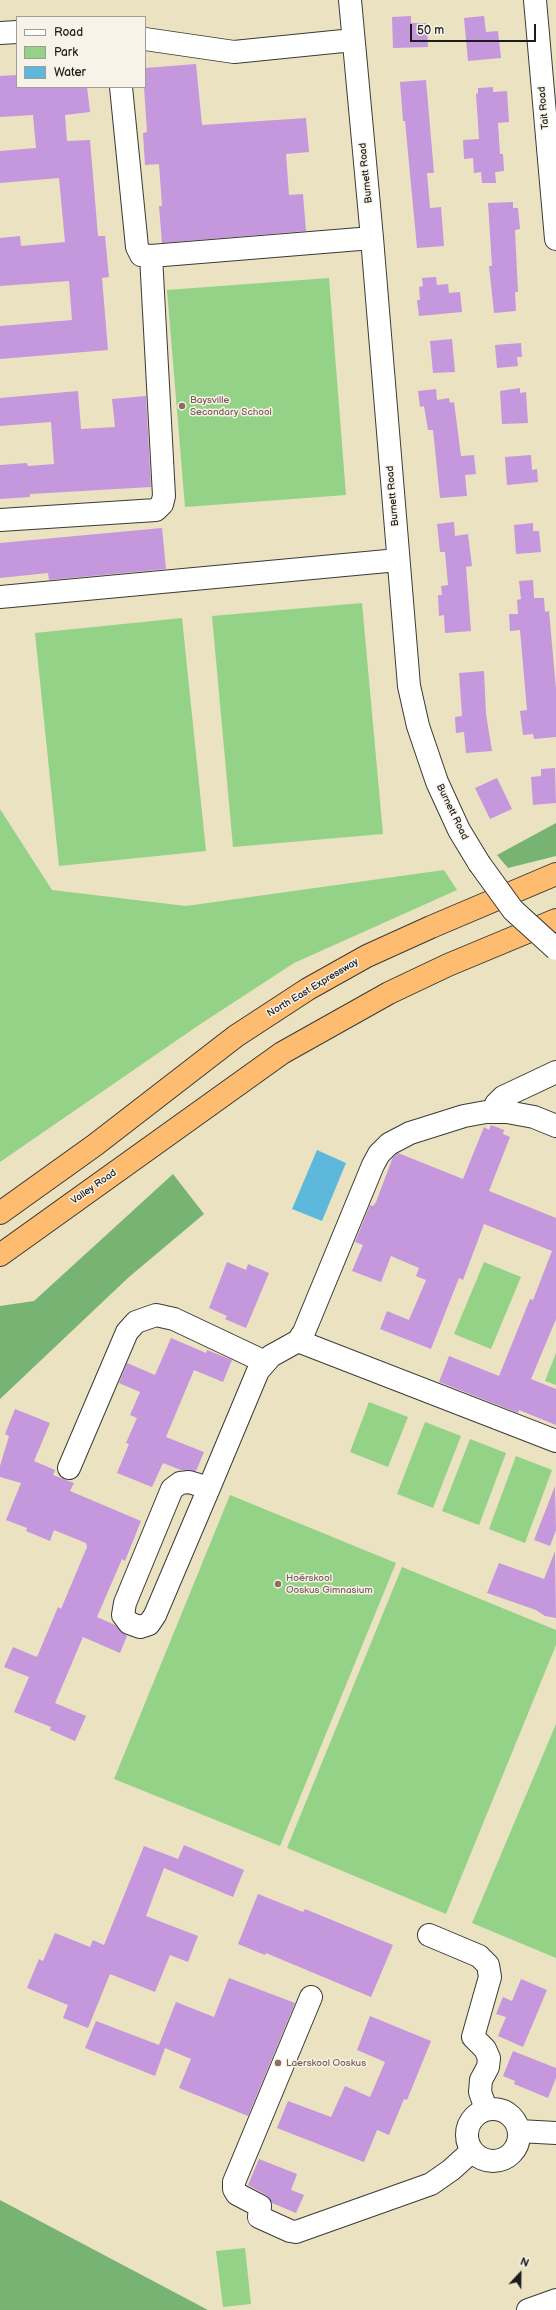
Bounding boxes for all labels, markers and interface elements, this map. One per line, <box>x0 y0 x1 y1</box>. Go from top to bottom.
legend <box>16 16 146 88</box>
scale bar <box>412 16 538 42</box>
text: 50 m <box>417 23 444 38</box>
text: Road <box>54 25 83 40</box>
text: Park <box>54 45 78 60</box>
text: Water <box>54 65 86 80</box>
street label: Tait Road <box>536 86 552 130</box>
street label: Burnett Road <box>357 142 375 204</box>
place label: Baysville Secondary School <box>190 394 272 418</box>
marker: Baysville Secondary School <box>177 401 187 411</box>
street label: Burnett Road <box>384 465 402 527</box>
street label: Burnett Road <box>433 782 471 842</box>
street label: North East Expressway <box>265 956 361 1020</box>
street label: Valley Road <box>69 1167 119 1207</box>
place label: Hoërskool Ooskus Gimnasium <box>286 1572 373 1596</box>
marker: Hoërskool Ooskus Gimnasium <box>273 1579 283 1589</box>
place label: Laerskool Ooskus <box>286 2057 366 2069</box>
marker: Laerskool Ooskus <box>273 2058 283 2068</box>
north arrow <box>500 2254 540 2294</box>
text: N <box>518 2255 531 2270</box>

